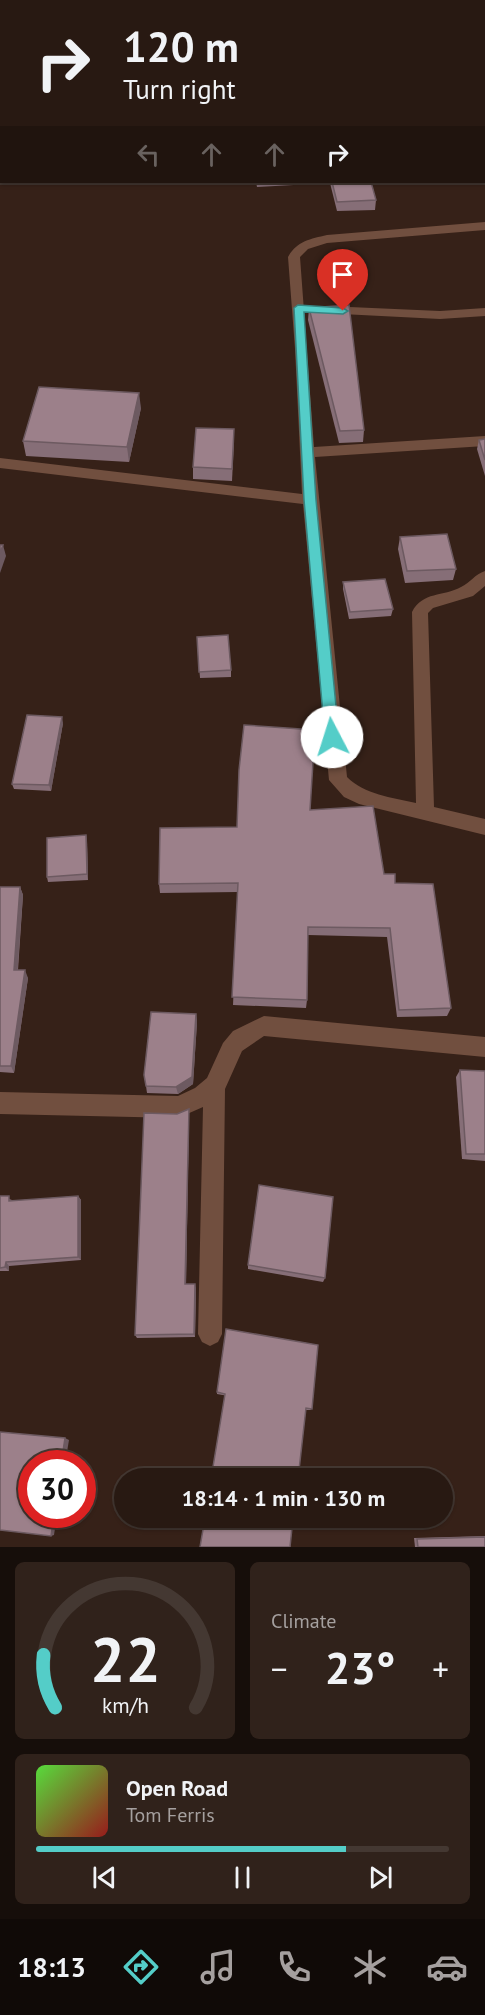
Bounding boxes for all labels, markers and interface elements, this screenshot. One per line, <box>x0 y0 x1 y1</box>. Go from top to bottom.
text: 120 m <box>123 19 239 74</box>
icon: right <box>24 24 102 102</box>
text: Turn right <box>123 72 236 106</box>
icon: left <box>132 138 165 171</box>
icon: ahead <box>195 138 228 171</box>
icon: ahead <box>258 138 291 171</box>
icon: right <box>321 138 354 171</box>
pin <box>317 249 368 311</box>
icon: arrive <box>326 258 359 291</box>
position arrow <box>300 705 364 769</box>
speed limit sign: 30 <box>18 1450 96 1528</box>
text: 18:14 · 1 min · 130 m <box>182 1484 385 1512</box>
text: Climate <box>271 1608 337 1634</box>
text: 22 <box>90 1618 160 1699</box>
text: 23° <box>325 1638 395 1696</box>
text: − <box>271 1647 288 1690</box>
text: + <box>432 1647 449 1690</box>
text: km/h <box>101 1691 148 1719</box>
text: Open Road <box>126 1774 228 1802</box>
text: Tom Ferris <box>126 1802 215 1828</box>
icon: previous <box>88 1861 121 1894</box>
icon: pause <box>226 1861 259 1894</box>
icon: next <box>364 1861 397 1894</box>
icon: directions <box>120 1946 162 1988</box>
icon: music <box>197 1946 239 1988</box>
icon: phone <box>273 1946 315 1988</box>
icon: climate <box>349 1946 391 1988</box>
icon: car <box>426 1946 468 1988</box>
text: 18:13 <box>17 1950 86 1984</box>

